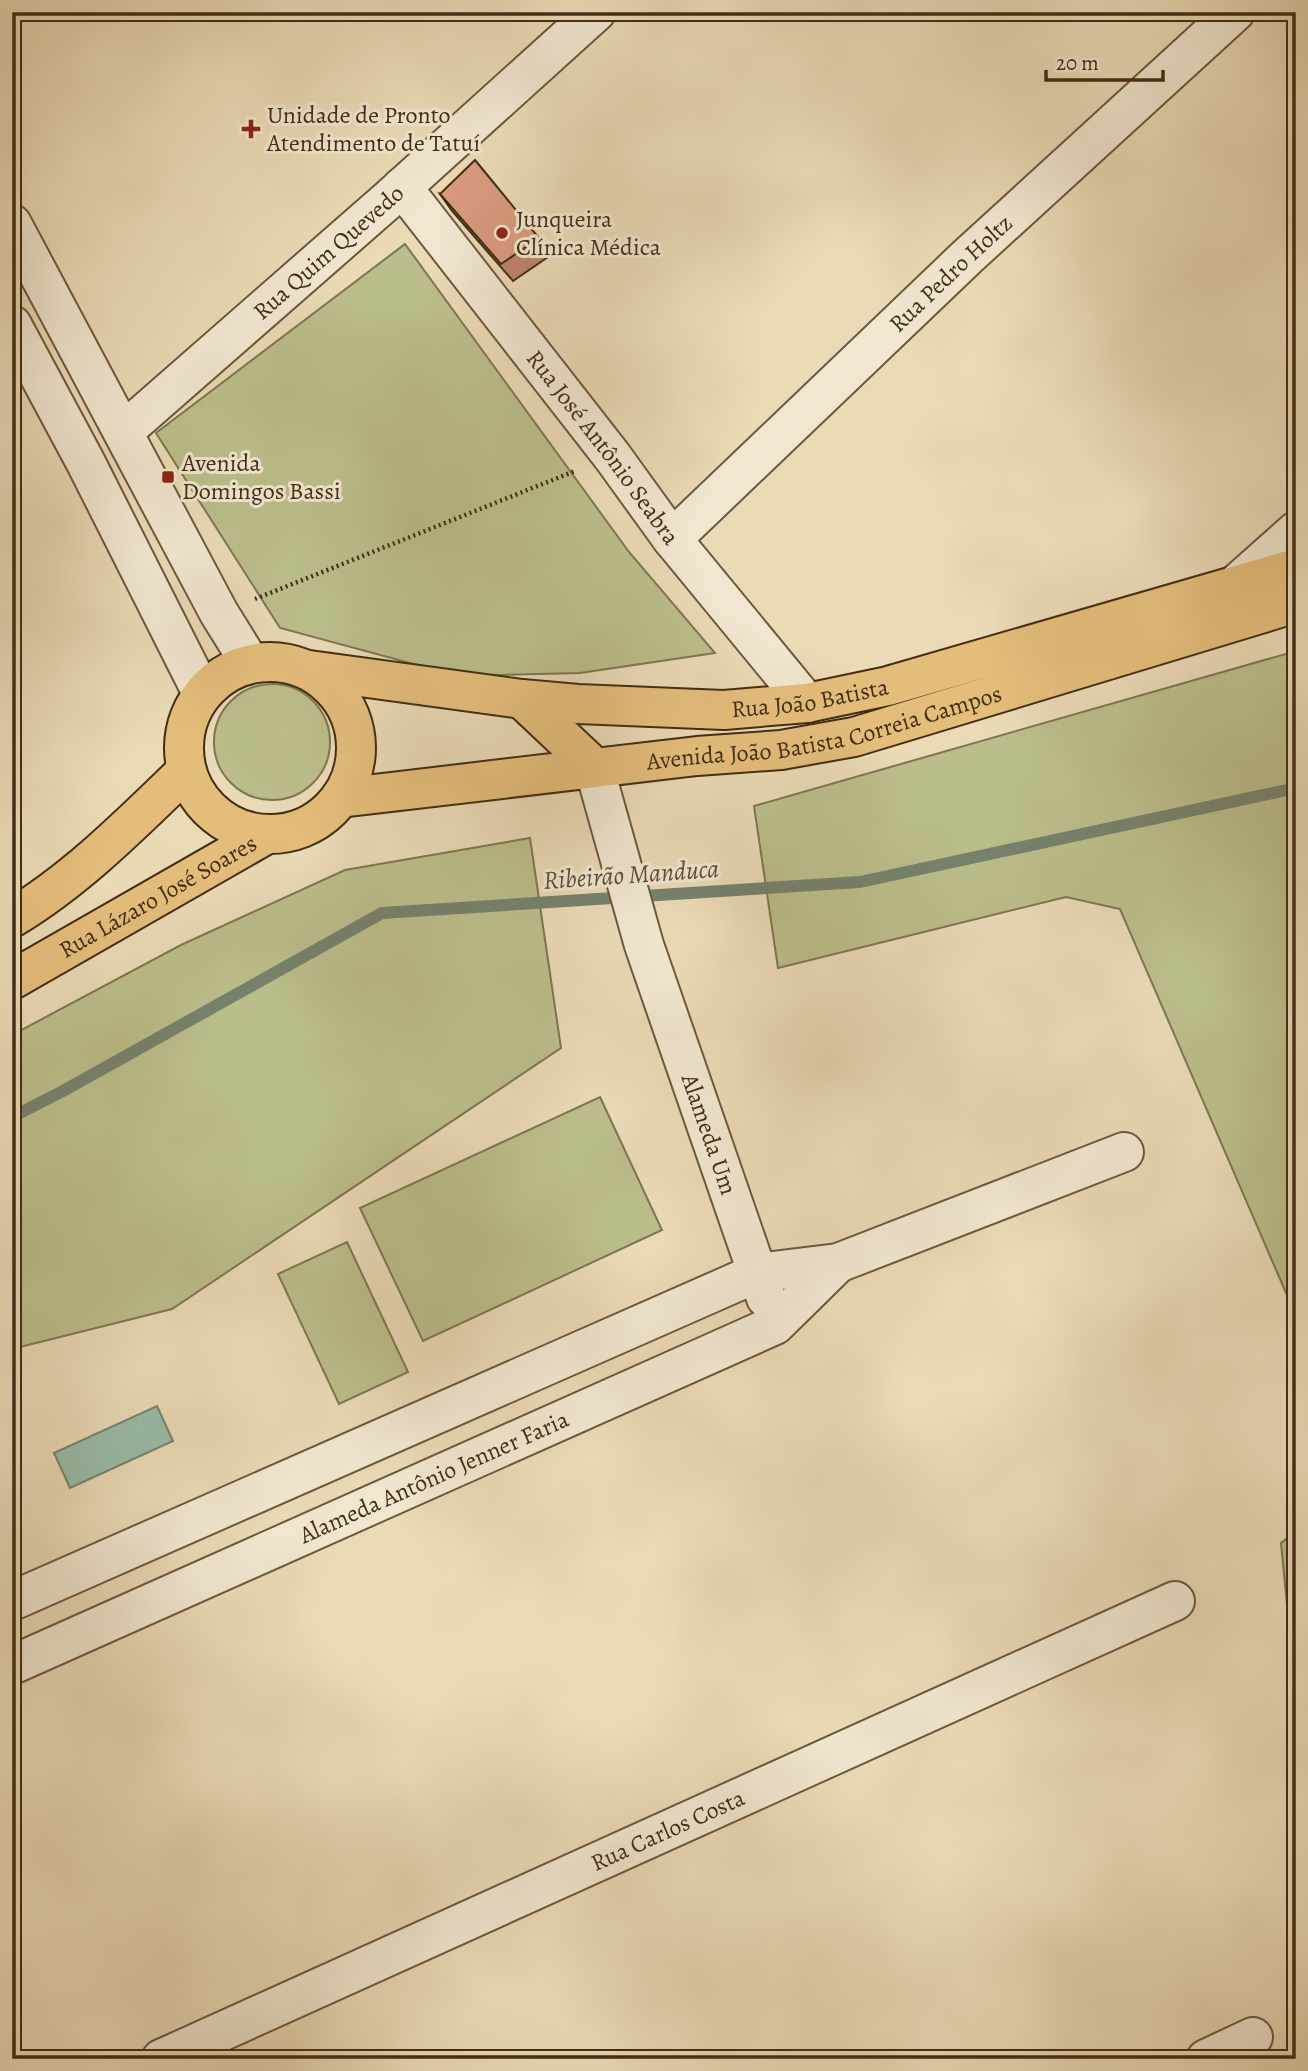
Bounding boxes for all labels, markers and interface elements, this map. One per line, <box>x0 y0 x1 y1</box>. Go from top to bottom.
scale bar <box>1046 38 1163 82</box>
text: 20 m <box>1056 49 1099 77</box>
place label: Unidade de Pronto Atendimento de Tatuí <box>266 99 480 159</box>
marker: Unidade de Pronto Atendimento de Tatuí <box>241 119 261 139</box>
street label: Rua Quim Quevedo <box>246 177 411 327</box>
place label: Junqueira Clínica Médica <box>516 203 662 263</box>
street label: Rua Pedro Holtz <box>882 207 1019 339</box>
marker: Junqueira Clínica Médica <box>494 225 510 241</box>
street label: Rua José Antônio Seabra <box>519 343 688 552</box>
place label: Avenida Domingos Bassi <box>181 447 341 507</box>
marker: Avenida Domingos Bassi <box>160 469 176 485</box>
street label: Rua João Batista <box>730 670 892 725</box>
street label: Avenida João Batista Correia Campos <box>644 677 1005 778</box>
street label: Rua Lázaro José Soares <box>53 827 262 966</box>
water label: Ribeirão Manduca <box>542 851 720 898</box>
street label: Alameda Um <box>673 1068 745 1199</box>
street label: Alameda Antônio Jenner Faria <box>293 1403 574 1551</box>
street label: Rua Carlos Costa <box>586 1781 751 1879</box>

